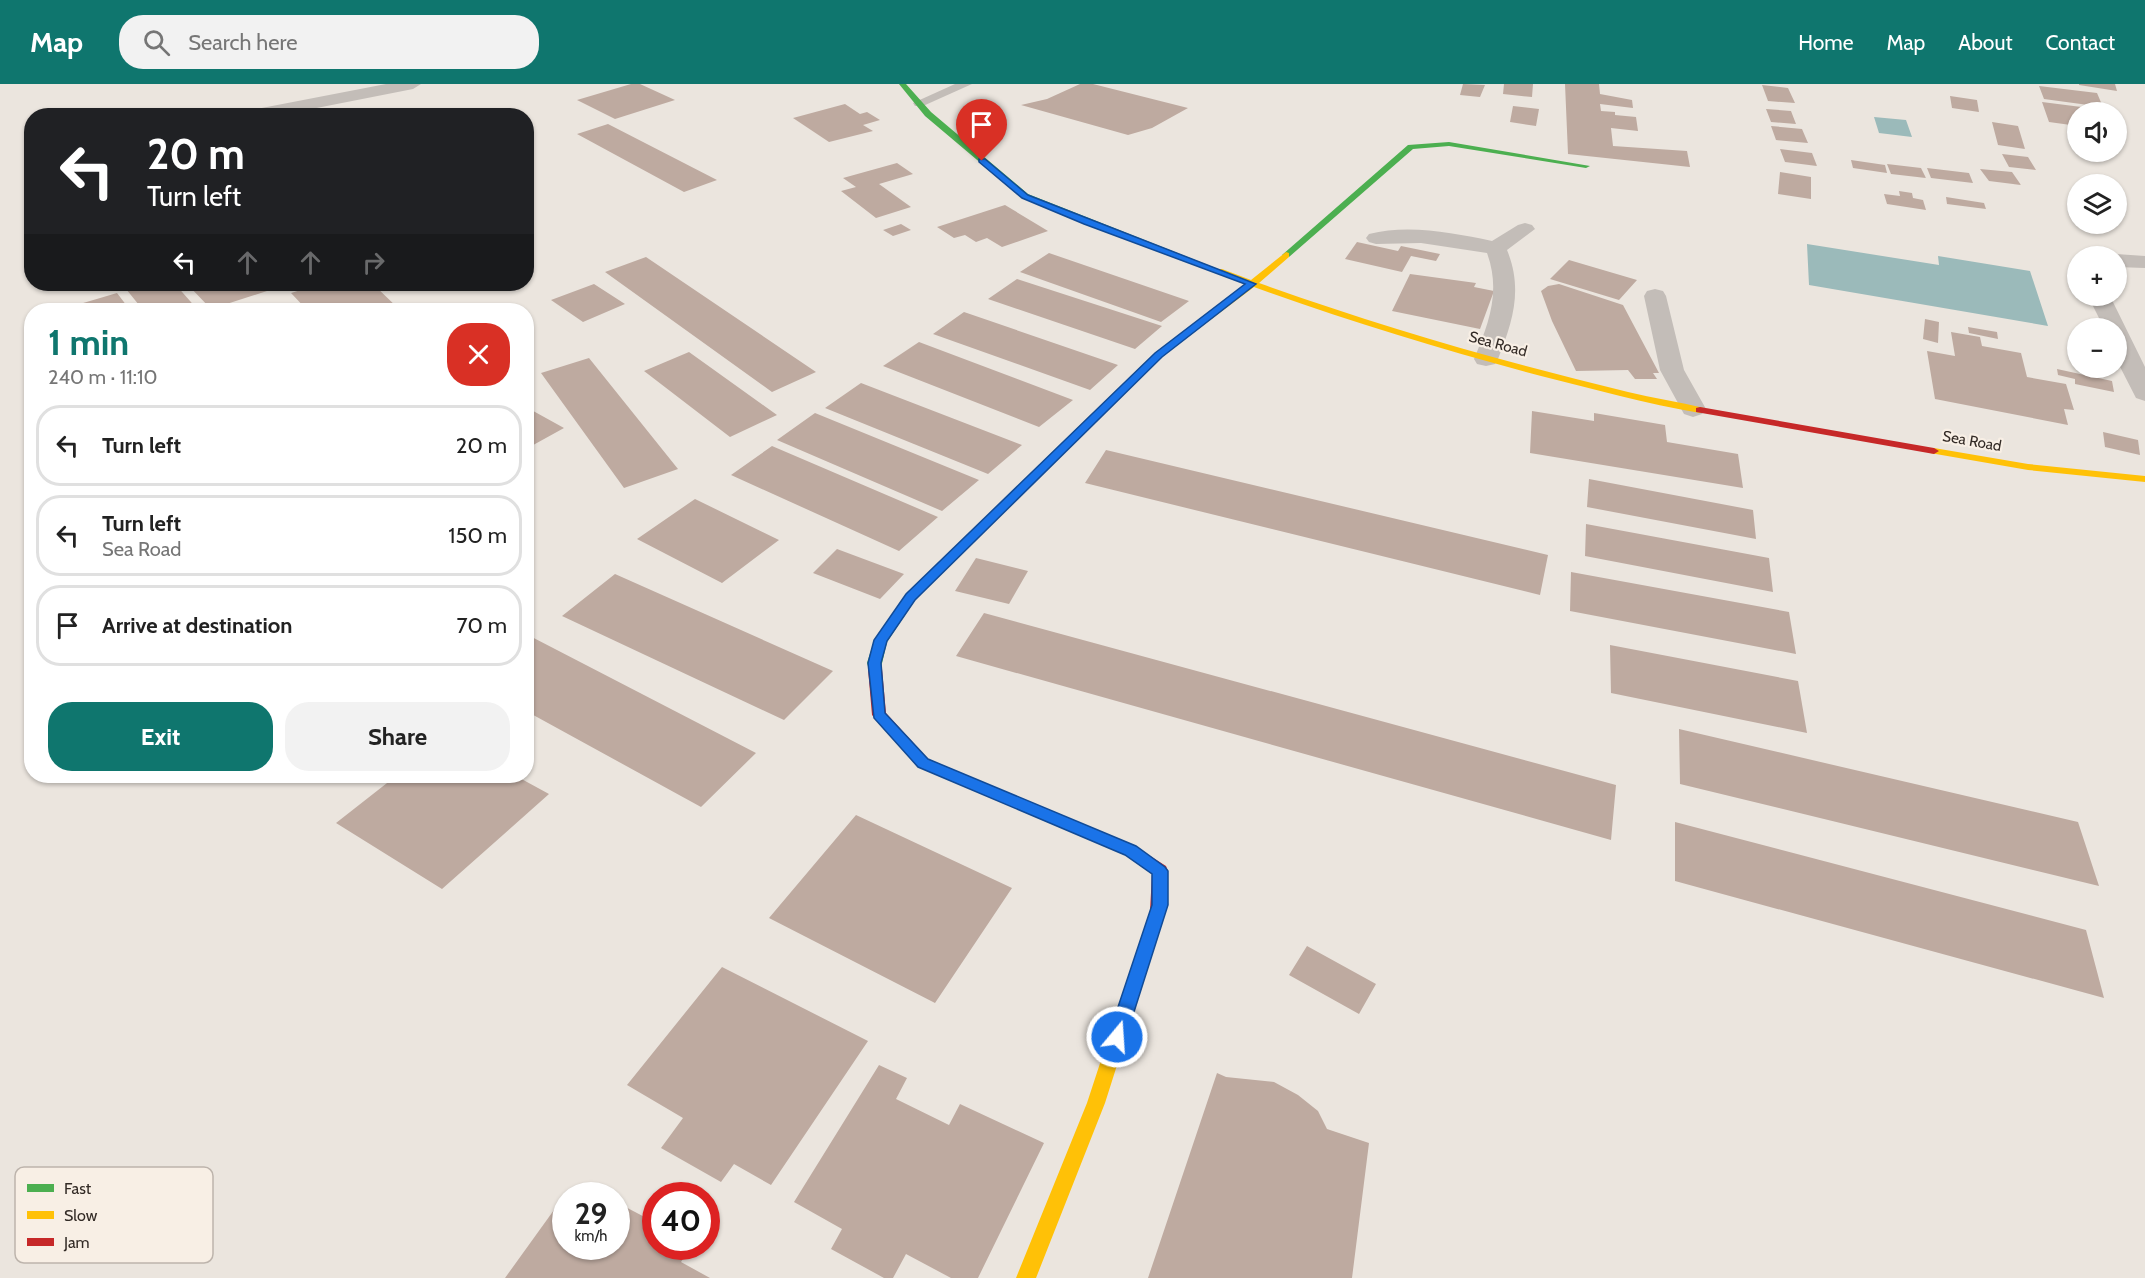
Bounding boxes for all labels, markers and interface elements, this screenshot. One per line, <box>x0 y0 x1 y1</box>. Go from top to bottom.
search box <box>119 15 539 69</box>
text: Map <box>30 25 83 59</box>
icon: search <box>140 26 173 59</box>
text: Search here <box>188 29 297 56</box>
text: Home <box>1798 30 1854 55</box>
text: Map <box>1887 30 1925 55</box>
text: About <box>1958 30 2012 55</box>
text: Contact <box>2045 30 2115 55</box>
pin <box>956 99 1007 161</box>
map controls <box>2067 102 2127 378</box>
button: sound <box>2067 102 2127 162</box>
icon: arrive <box>965 108 998 141</box>
text: 20 m <box>147 128 245 180</box>
icon: left <box>48 132 126 210</box>
button: layers <box>2067 174 2127 234</box>
text: Turn left <box>147 180 241 213</box>
icon: left <box>168 246 201 279</box>
icon: ahead <box>231 246 264 279</box>
icon: ahead <box>294 246 327 279</box>
icon: right <box>357 246 390 279</box>
button: + <box>2067 246 2127 306</box>
button: − <box>2067 318 2127 378</box>
text: 1 min <box>48 320 129 364</box>
button: close <box>447 323 510 386</box>
street label: Sea Road <box>1467 328 1529 360</box>
text: 240 m · 11:10 <box>48 365 157 389</box>
street label: Sea Road <box>1941 427 2003 455</box>
icon: left <box>51 429 84 462</box>
text: Turn left <box>102 432 181 459</box>
text: 20 m <box>456 432 507 459</box>
text: Turn left <box>102 510 181 537</box>
icon: left <box>51 519 84 552</box>
text: 150 m <box>448 522 507 549</box>
text: Sea Road <box>102 537 181 561</box>
icon: arrive <box>51 609 84 642</box>
text: Arrive at destination <box>102 612 292 639</box>
text: 70 m <box>457 612 507 639</box>
button: Exit <box>48 702 273 771</box>
button: Share <box>285 702 510 771</box>
position arrow <box>1085 1005 1149 1069</box>
legend <box>15 1167 213 1263</box>
text: Fast <box>64 1179 92 1198</box>
speed limit sign: 40 <box>642 1182 720 1260</box>
text: 29 <box>575 1195 607 1232</box>
text: Slow <box>64 1206 98 1225</box>
text: km/h <box>575 1227 607 1245</box>
text: Jam <box>63 1233 90 1252</box>

